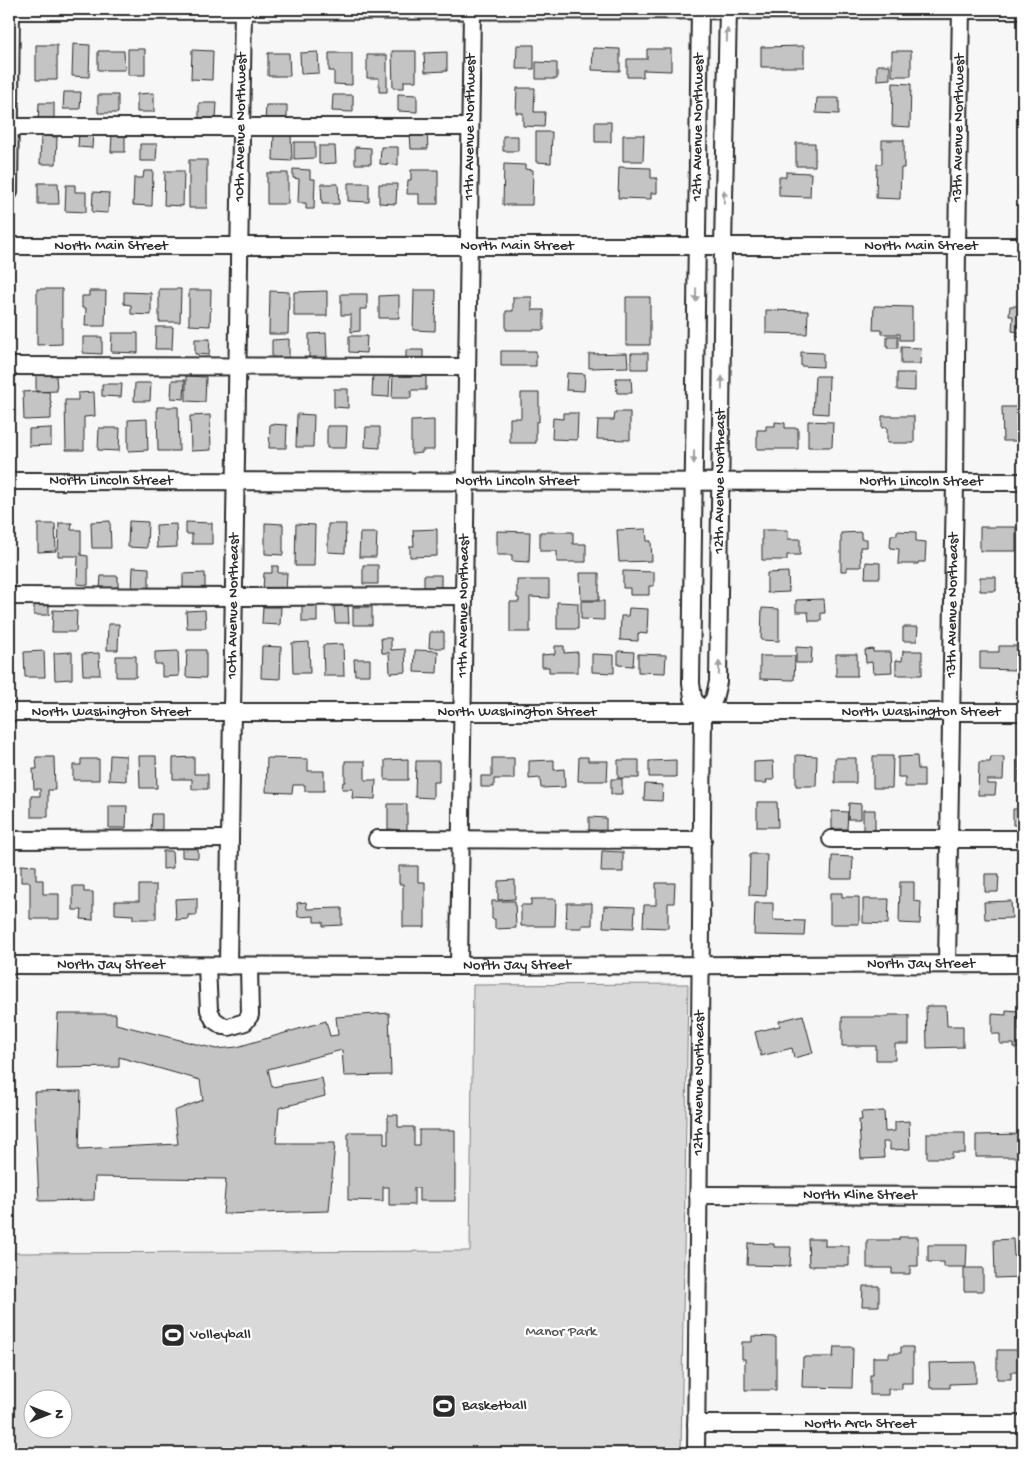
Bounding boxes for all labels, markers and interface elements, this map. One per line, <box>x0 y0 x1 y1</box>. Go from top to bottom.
one-way arrow <box>724 27 732 43</box>
street label: 10th Avenue Northwest <box>231 50 251 203</box>
street label: 12th Avenue Northwest <box>688 51 708 202</box>
street label: 11th Avenue Northwest <box>460 52 480 202</box>
street label: 13th Avenue Northwest <box>949 52 969 203</box>
one-way arrow <box>720 189 728 205</box>
street label: North Main Street <box>54 237 170 255</box>
street label: North Main Street <box>460 237 576 255</box>
street label: North Main Street <box>864 237 980 255</box>
one-way arrow <box>692 287 700 303</box>
one-way arrow <box>718 375 726 391</box>
street label: 12th Avenue Northeast <box>710 407 730 555</box>
one-way arrow <box>690 450 698 466</box>
street label: North Lincoln Street <box>49 472 175 490</box>
street label: North Lincoln Street <box>455 472 581 491</box>
street label: North Lincoln Street <box>859 473 985 491</box>
street label: 13th Avenue Northeast <box>943 530 963 679</box>
street label: 10th Avenue Northeast <box>223 531 244 680</box>
street label: 11th Avenue Northeast <box>454 532 474 679</box>
one-way arrow <box>715 660 723 676</box>
street label: North Washington Street <box>32 703 192 721</box>
street label: North Washington Street <box>438 703 598 721</box>
street label: North Washington Street <box>842 703 1002 721</box>
street label: North Jay Street <box>867 955 977 974</box>
street label: North Jay Street <box>57 956 167 974</box>
street label: North Jay Street <box>463 957 573 975</box>
street label: 12th Avenue Northeast <box>690 1009 709 1156</box>
street label: North Kline Street <box>803 1186 919 1205</box>
sports icon: Volleyball <box>160 1322 186 1348</box>
park label: Manor Park <box>525 1323 598 1341</box>
place label: Volleyball <box>189 1326 251 1344</box>
north arrow <box>22 1390 72 1440</box>
sports icon: Basketball <box>431 1393 457 1419</box>
place label: Basketball <box>461 1397 527 1415</box>
text: N <box>50 1409 67 1419</box>
street label: North Arch Street <box>804 1415 918 1433</box>

